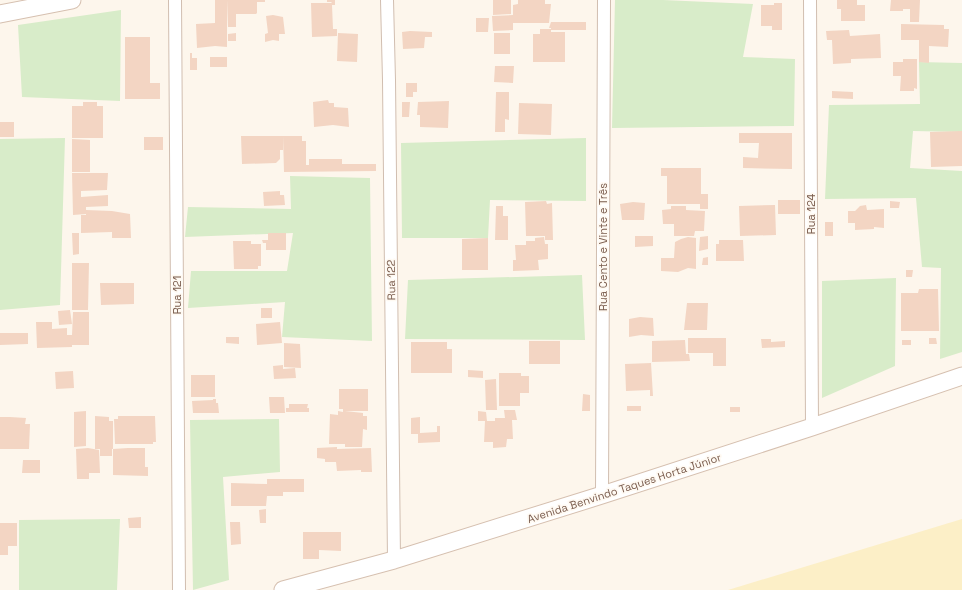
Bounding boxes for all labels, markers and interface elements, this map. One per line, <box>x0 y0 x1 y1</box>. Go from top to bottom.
street label: Rua Cento e Vinte e Três <box>596 183 610 311</box>
street label: Rua 124 <box>804 194 818 234</box>
street label: Rua 122 <box>384 259 398 300</box>
street label: Rua 121 <box>170 276 184 314</box>
street label: Avenida Benvindo Taques Horta Júnior <box>525 450 723 526</box>

